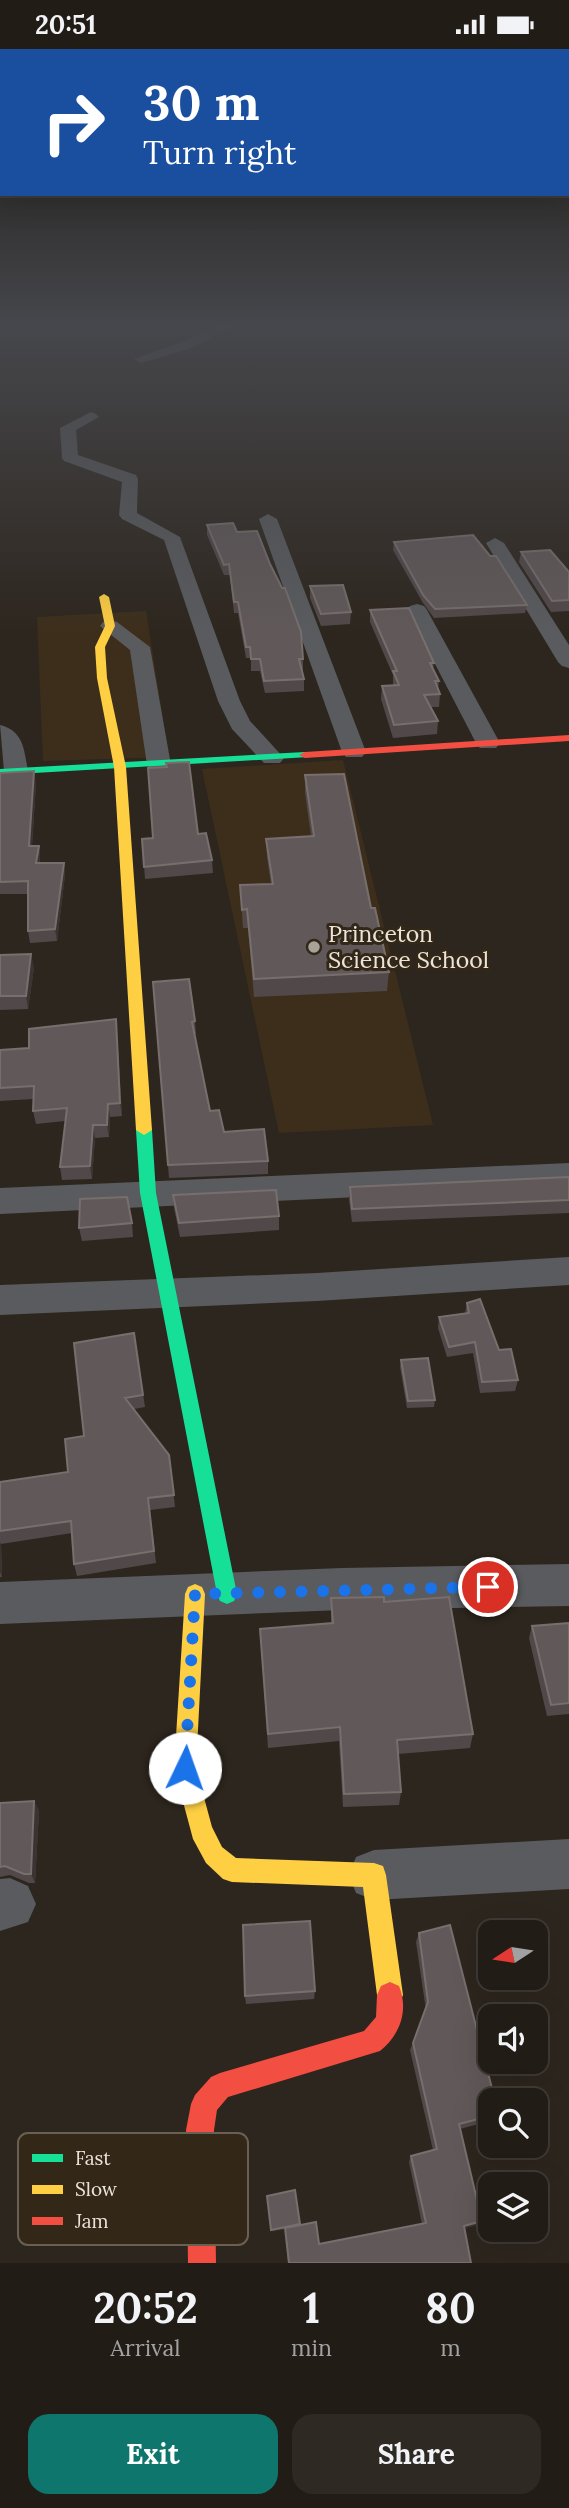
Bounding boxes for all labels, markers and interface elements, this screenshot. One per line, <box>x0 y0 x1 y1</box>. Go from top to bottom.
text: 20:51 <box>35 8 97 41</box>
text: 30 m <box>143 71 260 133</box>
icon: right <box>28 77 119 168</box>
text: Turn right <box>143 132 296 173</box>
place label: Princeton Science School <box>328 919 489 974</box>
marker: Princeton Science School <box>306 939 322 955</box>
pin <box>458 1557 518 1617</box>
icon: arrive <box>469 1568 507 1606</box>
position arrow <box>148 1731 222 1805</box>
north arrow <box>478 1920 548 1990</box>
map controls <box>478 1920 548 2242</box>
button: sound <box>478 2004 548 2074</box>
button: search <box>478 2088 548 2158</box>
legend <box>18 2133 248 2245</box>
text: Fast <box>75 2146 111 2170</box>
button: layers <box>478 2172 548 2242</box>
text: Slow <box>75 2177 118 2201</box>
text: Jam <box>74 2209 109 2233</box>
text: 20:52 <box>93 2281 198 2335</box>
text: 1 <box>303 2281 320 2335</box>
text: 80 <box>425 2281 476 2335</box>
text: Arrival <box>110 2333 181 2362</box>
text: min <box>291 2333 332 2362</box>
text: m <box>440 2333 461 2362</box>
button: Exit <box>28 2414 278 2494</box>
button: Share <box>292 2414 541 2494</box>

